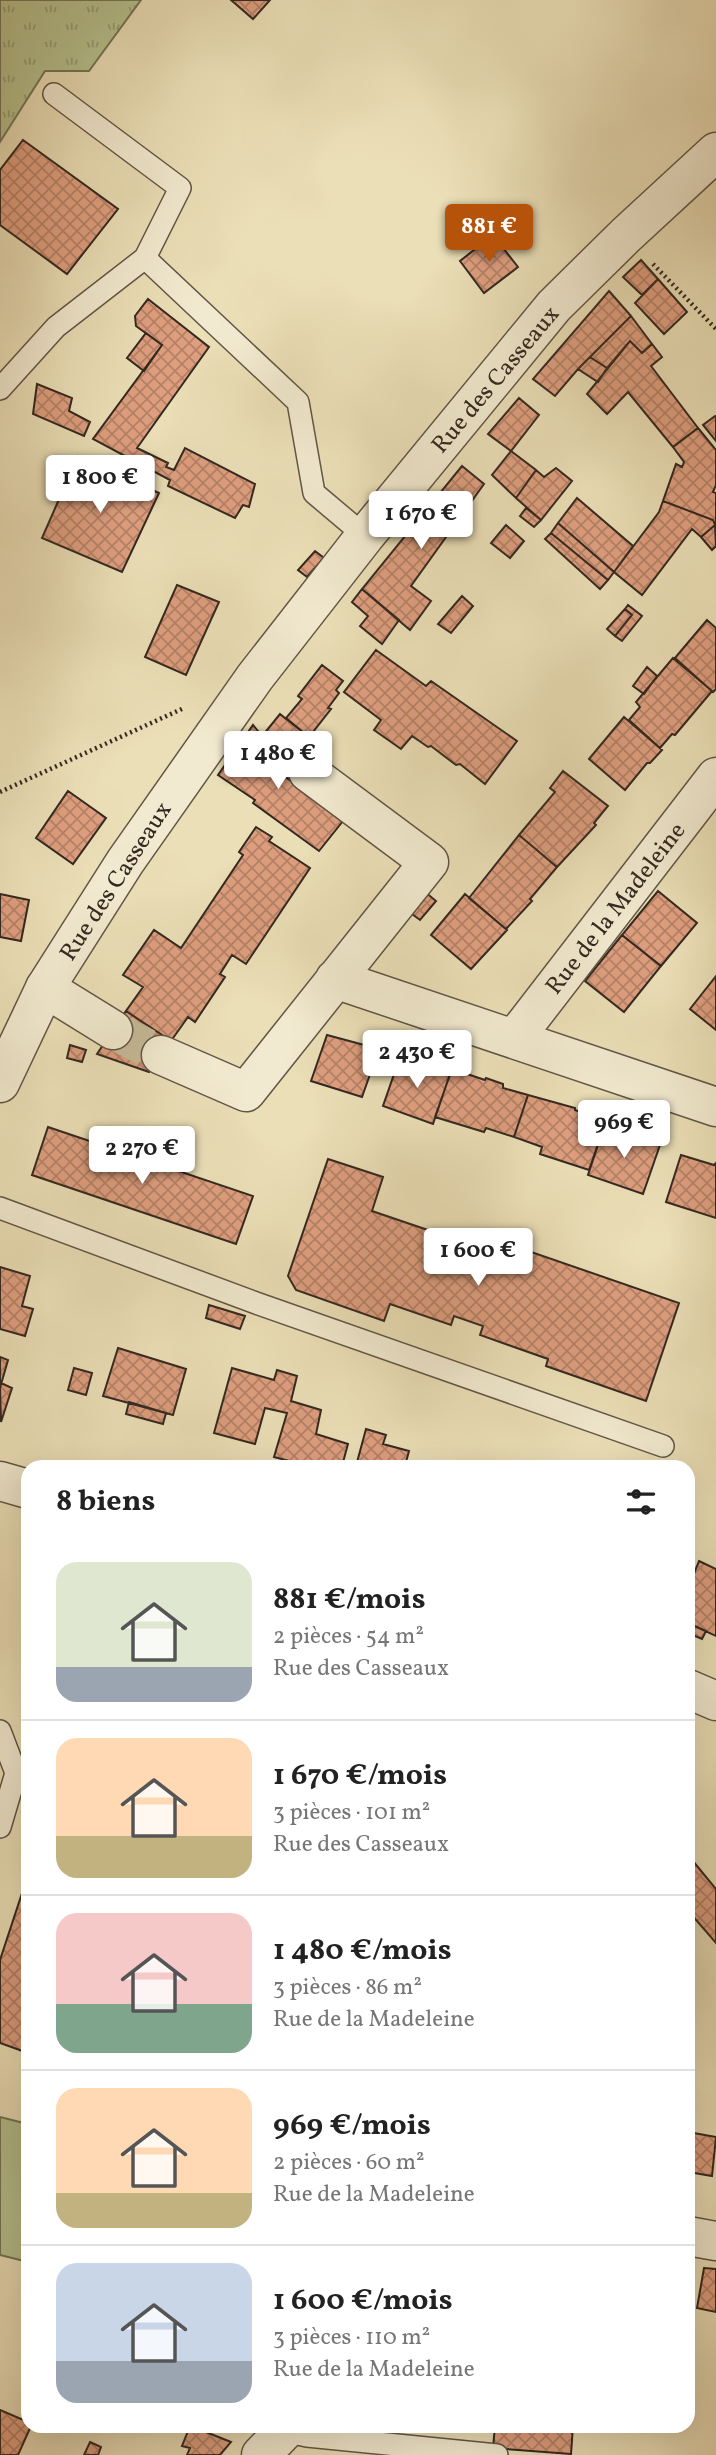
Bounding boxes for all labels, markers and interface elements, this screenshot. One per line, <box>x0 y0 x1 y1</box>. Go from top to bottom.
pin: 881 € <box>440 204 538 264</box>
text: 881 € <box>461 211 517 243</box>
street label: Rue des Casseaux <box>424 299 569 462</box>
pin: 1 800 € <box>35 456 165 515</box>
text: 1 800 € <box>62 462 138 494</box>
pin: 1 670 € <box>356 491 486 551</box>
text: 1 670 € <box>385 498 457 530</box>
pin: 1 480 € <box>213 732 343 791</box>
text: 1 480 € <box>240 738 316 770</box>
street label: Rue des Casseaux <box>52 796 181 968</box>
street label: Rue de la Madeleine <box>538 816 695 1003</box>
pin: 2 430 € <box>352 1030 482 1090</box>
text: 2 430 € <box>379 1037 455 1069</box>
pin: 969 € <box>575 1100 673 1160</box>
text: 969 € <box>594 1107 654 1139</box>
pin: 2 270 € <box>77 1126 207 1186</box>
text: 2 270 € <box>105 1133 179 1165</box>
pin: 1 600 € <box>413 1228 543 1288</box>
text: 1 600 € <box>440 1235 516 1267</box>
text: 8 biens <box>56 1481 155 1523</box>
icon: filters <box>622 1483 660 1521</box>
text: 881 €/mois <box>273 1579 426 1621</box>
icon: home <box>112 1590 196 1674</box>
text: 2 pièces · 54 m² <box>273 1621 424 1653</box>
text: Rue des Casseaux <box>273 1653 449 1685</box>
text: 1 670 €/mois <box>273 1755 447 1797</box>
icon: home <box>112 1766 196 1850</box>
text: 3 pièces · 101 m² <box>273 1797 430 1829</box>
text: Rue des Casseaux <box>273 1829 449 1861</box>
text: 1 480 €/mois <box>273 1930 452 1972</box>
icon: home <box>112 1941 196 2025</box>
text: 3 pièces · 86 m² <box>273 1972 422 2004</box>
text: Rue de la Madeleine <box>273 2004 475 2036</box>
text: 969 €/mois <box>273 2105 431 2147</box>
icon: home <box>112 2116 196 2200</box>
text: 2 pièces · 60 m² <box>273 2147 425 2179</box>
text: Rue de la Madeleine <box>273 2179 475 2211</box>
text: 1 600 €/mois <box>273 2280 453 2322</box>
icon: home <box>112 2291 196 2375</box>
text: 3 pièces · 110 m² <box>273 2322 430 2354</box>
text: Rue de la Madeleine <box>273 2354 475 2386</box>

